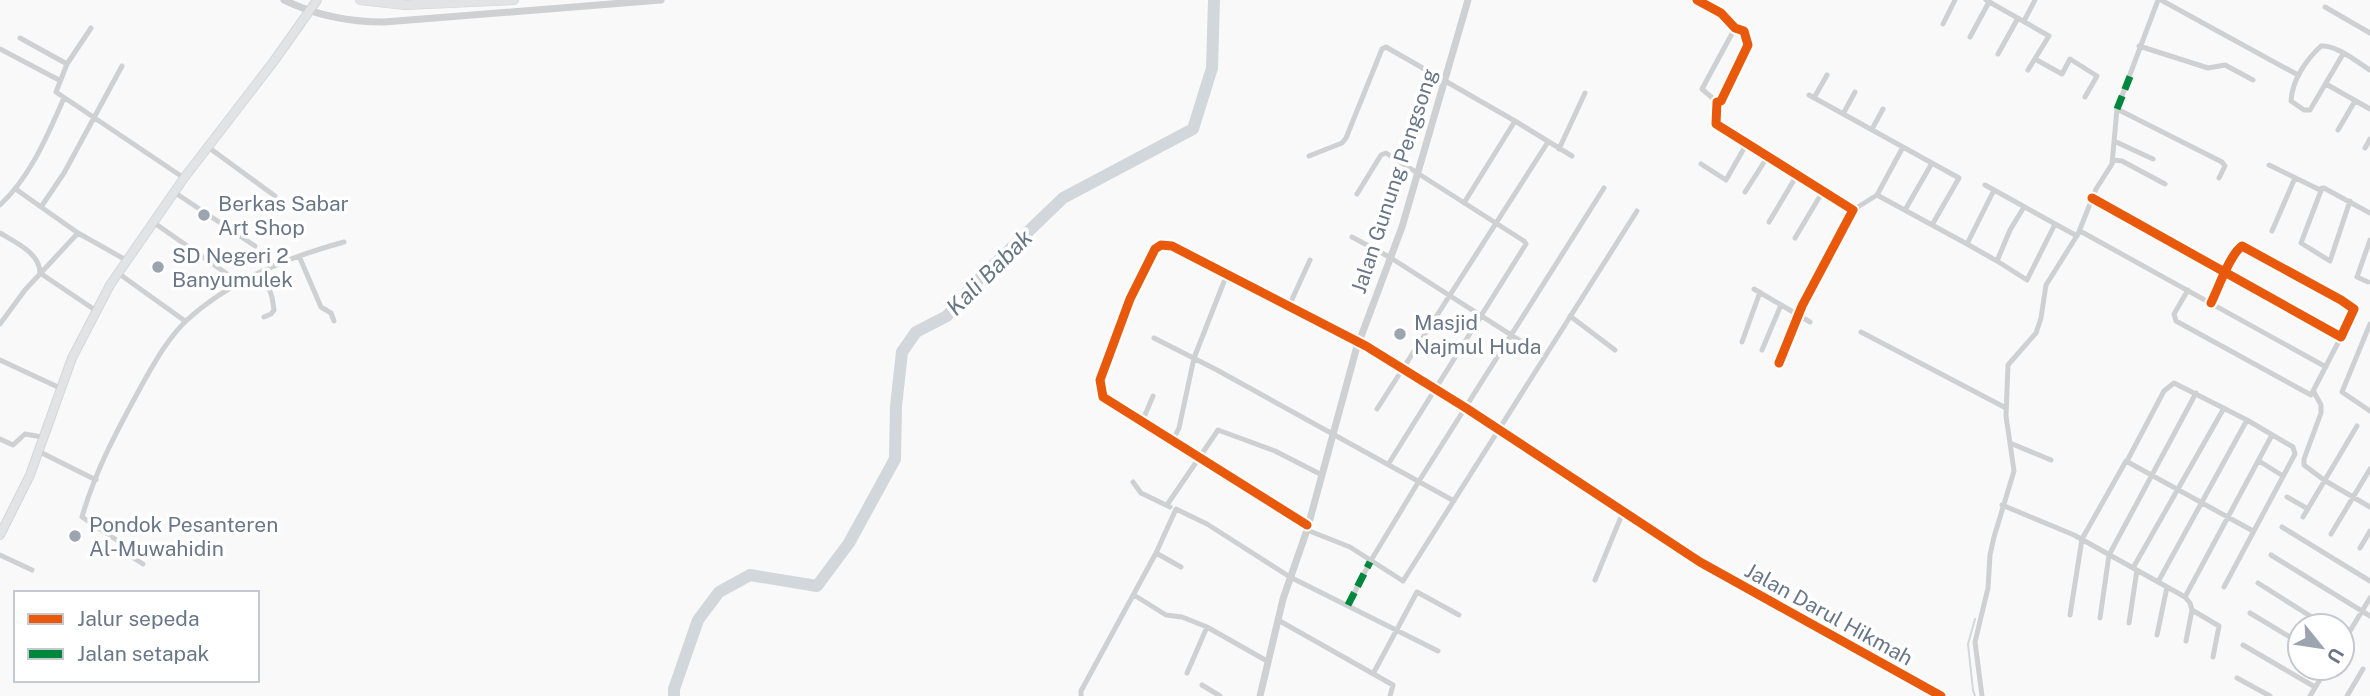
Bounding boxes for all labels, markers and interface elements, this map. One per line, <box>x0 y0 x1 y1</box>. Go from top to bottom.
street label: Jalan Gunung Pengsong <box>1346 65 1442 297</box>
place label: Berkas Sabar Art Shop <box>218 191 349 240</box>
marker: Berkas Sabar Art Shop <box>196 207 212 223</box>
water label: Kali Babak <box>941 223 1038 320</box>
place label: SD Negeri 2 Banyumulek <box>172 243 293 292</box>
marker: SD Negeri 2 Banyumulek <box>150 259 166 275</box>
place label: Masjid Najmul Huda <box>1414 310 1541 359</box>
marker: Masjid Najmul Huda <box>1392 326 1408 342</box>
place label: Pondok Pesanteren Al-Muwahidin <box>89 512 278 561</box>
marker: Pondok Pesanteren Al-Muwahidin <box>67 528 83 544</box>
street label: Jalan Darul Hikmah <box>1741 557 1917 671</box>
legend <box>14 591 259 682</box>
text: Jalur sepeda <box>77 606 200 631</box>
north arrow <box>2286 612 2356 682</box>
text: Jalan setapak <box>77 641 210 666</box>
text: U <box>2323 644 2349 667</box>

